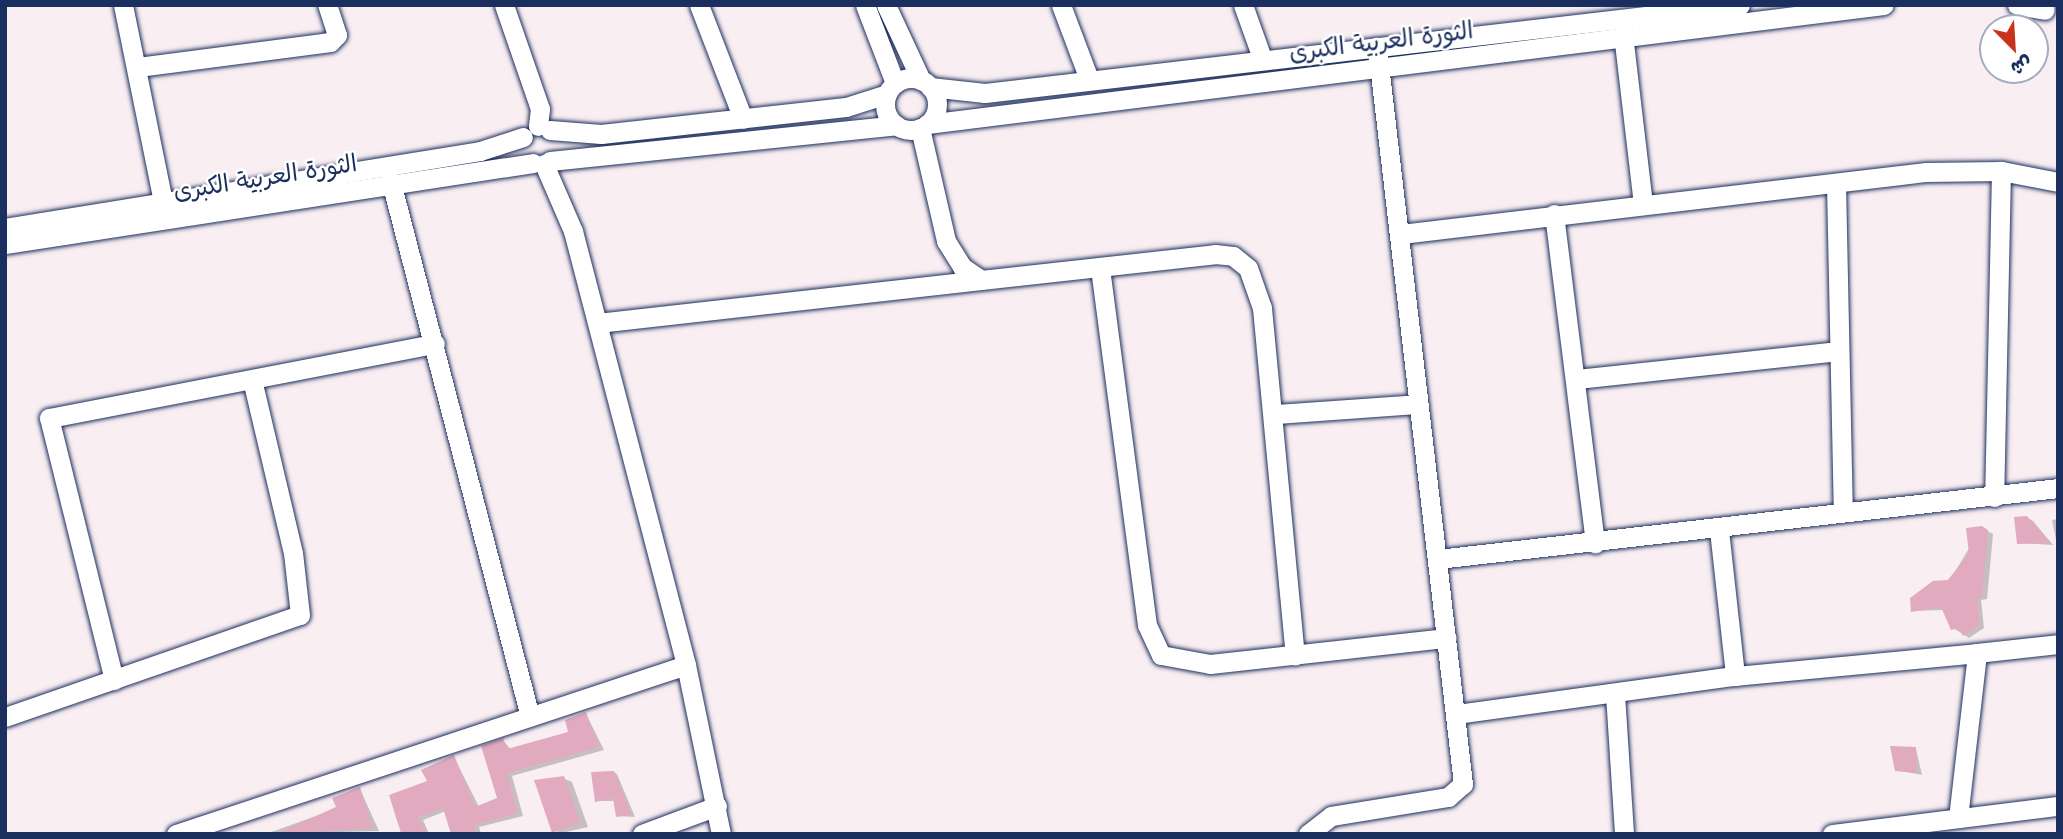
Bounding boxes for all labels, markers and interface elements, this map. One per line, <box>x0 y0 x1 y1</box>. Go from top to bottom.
street label: الثورة العربية الكبرى <box>1287 14 1475 66</box>
north arrow <box>1979 14 2049 84</box>
text: ش <box>2007 51 2037 82</box>
street label: الثورة العربية الكبرى <box>171 147 359 205</box>

